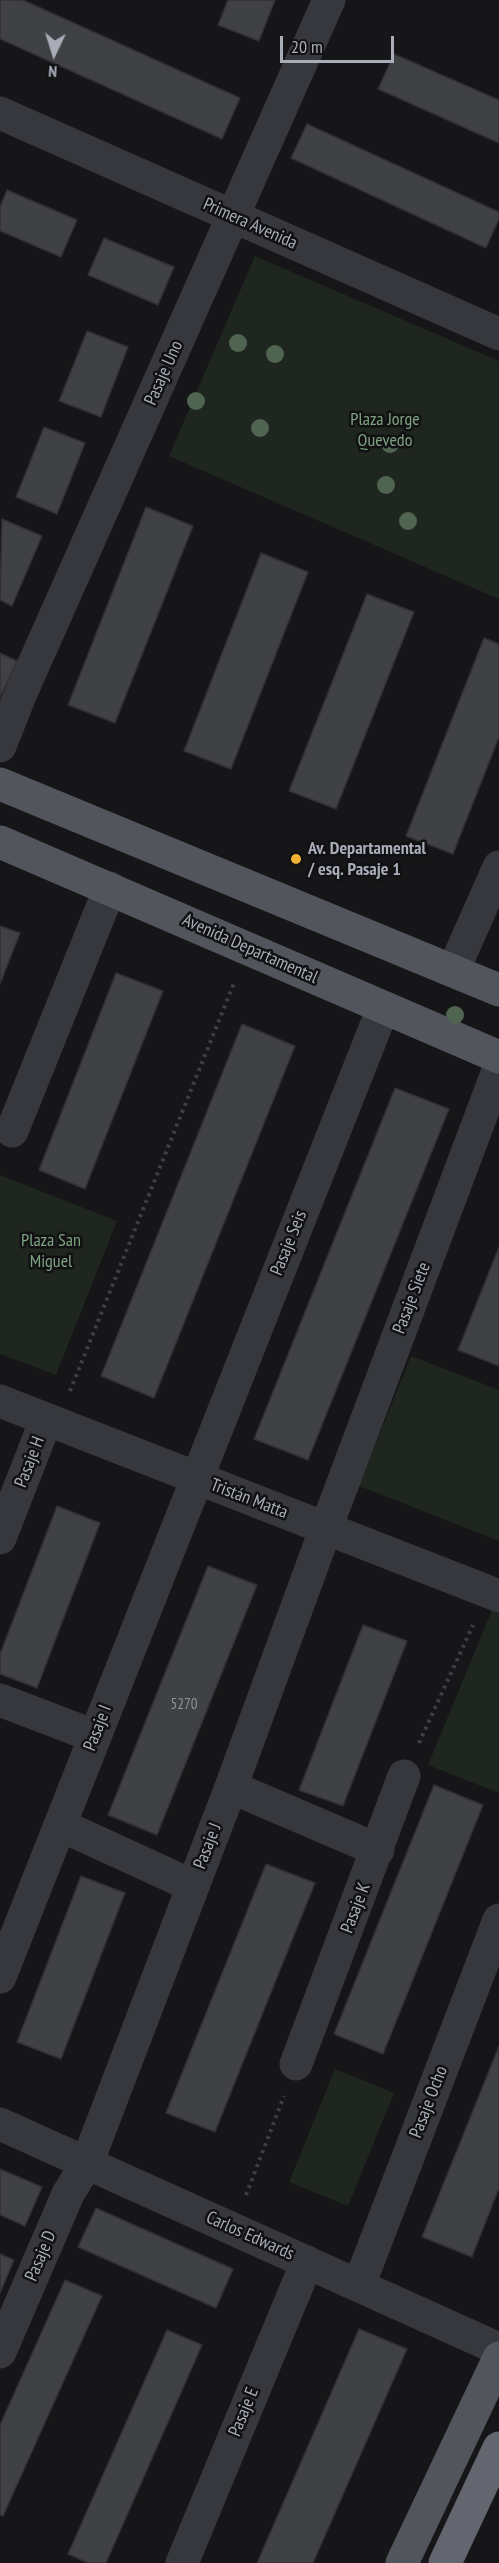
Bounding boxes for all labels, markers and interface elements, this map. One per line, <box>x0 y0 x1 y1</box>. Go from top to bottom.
north arrow <box>24 24 84 84</box>
scale bar <box>283 24 397 62</box>
text: 20 m <box>291 35 323 58</box>
text: N <box>48 62 58 82</box>
street label: Primera Avenida <box>200 194 300 254</box>
street label: Pasaje Uno <box>140 337 188 409</box>
park label: Plaza Jorge Quevedo <box>350 409 420 452</box>
place label: Av. Departamental / esq. Pasaje 1 <box>308 838 426 880</box>
marker: Av. Departamental / esq. Pasaje 1 <box>289 852 303 866</box>
street label: Avenida Departamental <box>179 909 321 989</box>
street label: Pasaje Seis <box>266 1207 312 1279</box>
park label: Plaza San Miguel <box>21 1230 81 1272</box>
street label: Pasaje Siete <box>389 1259 435 1337</box>
street label: Pasaje H <box>10 1433 50 1491</box>
street label: Tristán Matta <box>207 1474 291 1524</box>
house number: 5270 <box>171 1696 197 1714</box>
street label: Pasaje I <box>79 1702 117 1754</box>
street label: Pasaje J <box>189 1820 227 1872</box>
street label: Pasaje K <box>337 1880 375 1936</box>
street label: Pasaje Ocho <box>405 2063 453 2141</box>
street label: Carlos Edwards <box>203 2207 297 2265</box>
street label: Pasaje D <box>21 2228 61 2284</box>
street label: Pasaje E <box>224 2384 264 2440</box>

